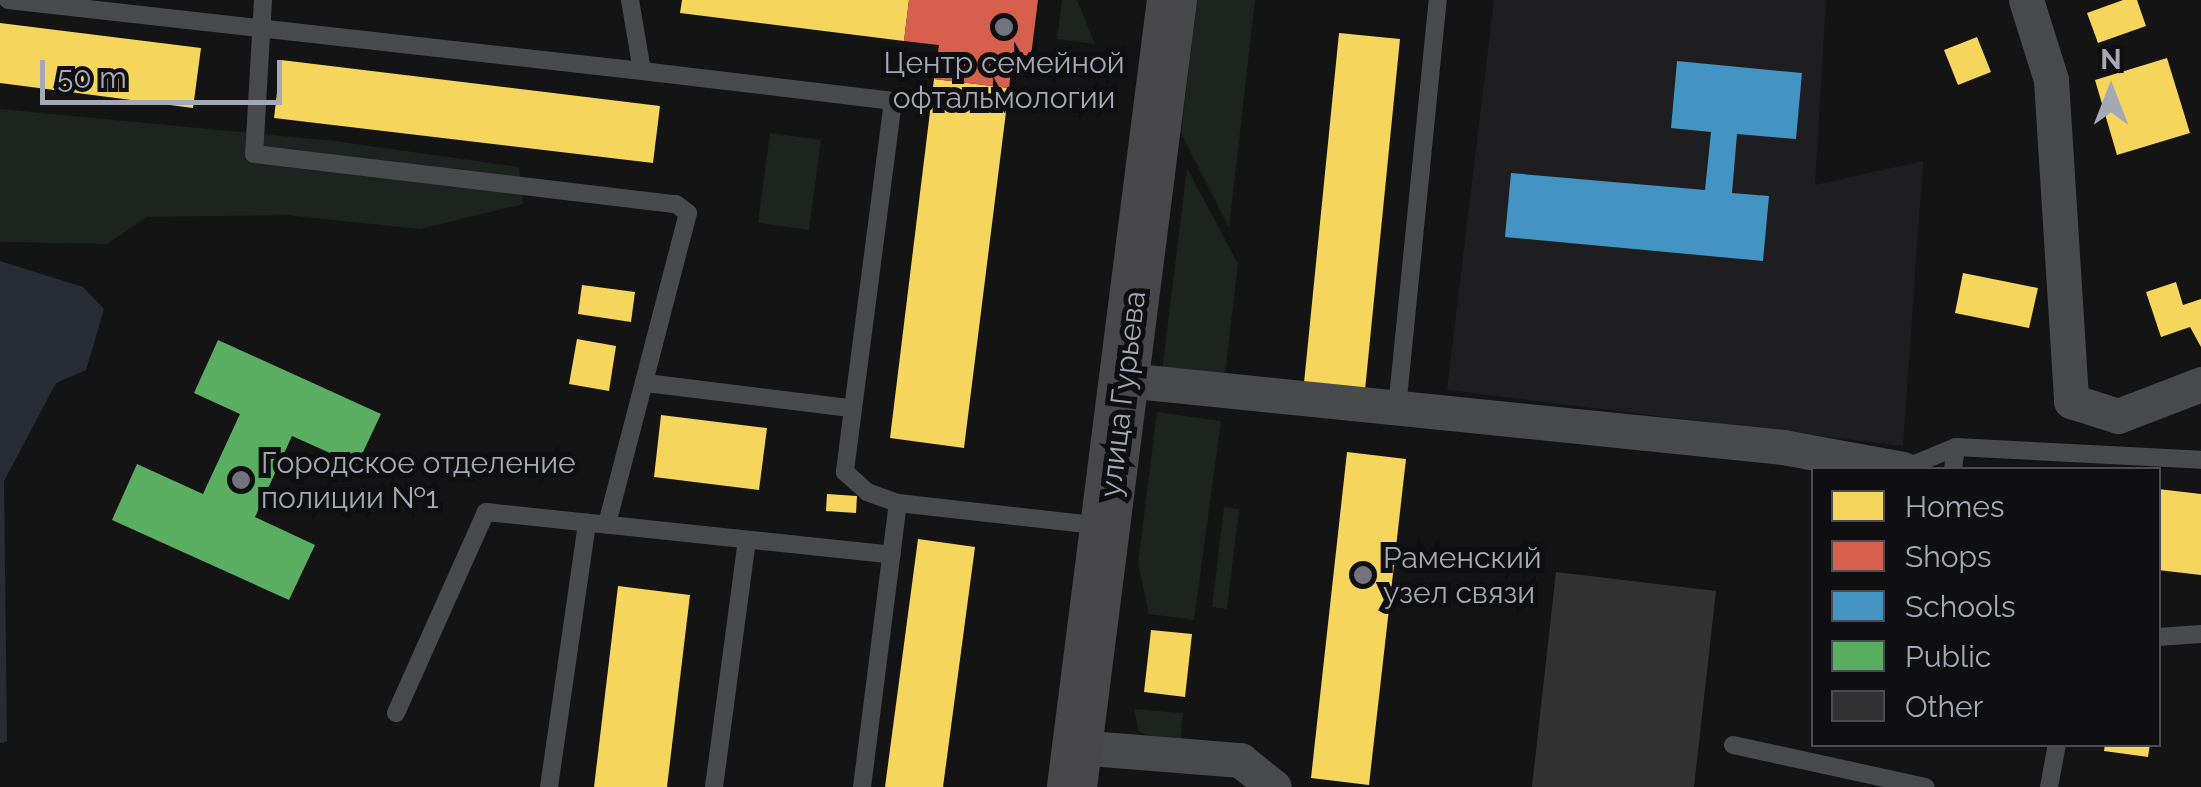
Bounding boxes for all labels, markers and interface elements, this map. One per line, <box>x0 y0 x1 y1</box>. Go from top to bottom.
marker: Центр семейной офтальмологии <box>991 14 1017 40</box>
scale bar <box>45 40 288 102</box>
north arrow <box>2061 40 2161 140</box>
text: N <box>2100 43 2122 76</box>
place label: Центр семейной офтальмологии <box>883 45 1125 116</box>
text: 50 m <box>57 60 127 95</box>
street label: улица Гурьева <box>1092 289 1154 499</box>
place label: Городское отделение полиции №1 <box>261 445 576 516</box>
legend <box>1811 467 2161 747</box>
marker: Городское отделение полиции №1 <box>230 469 252 491</box>
text: Homes <box>1905 489 2004 524</box>
text: Shops <box>1905 539 1992 574</box>
place label: Раменский узел связи <box>1383 540 1542 610</box>
marker: Раменский узел связи <box>1352 564 1374 586</box>
text: Schools <box>1905 589 2016 624</box>
text: Public <box>1905 639 1991 674</box>
text: Other <box>1905 689 1983 724</box>

